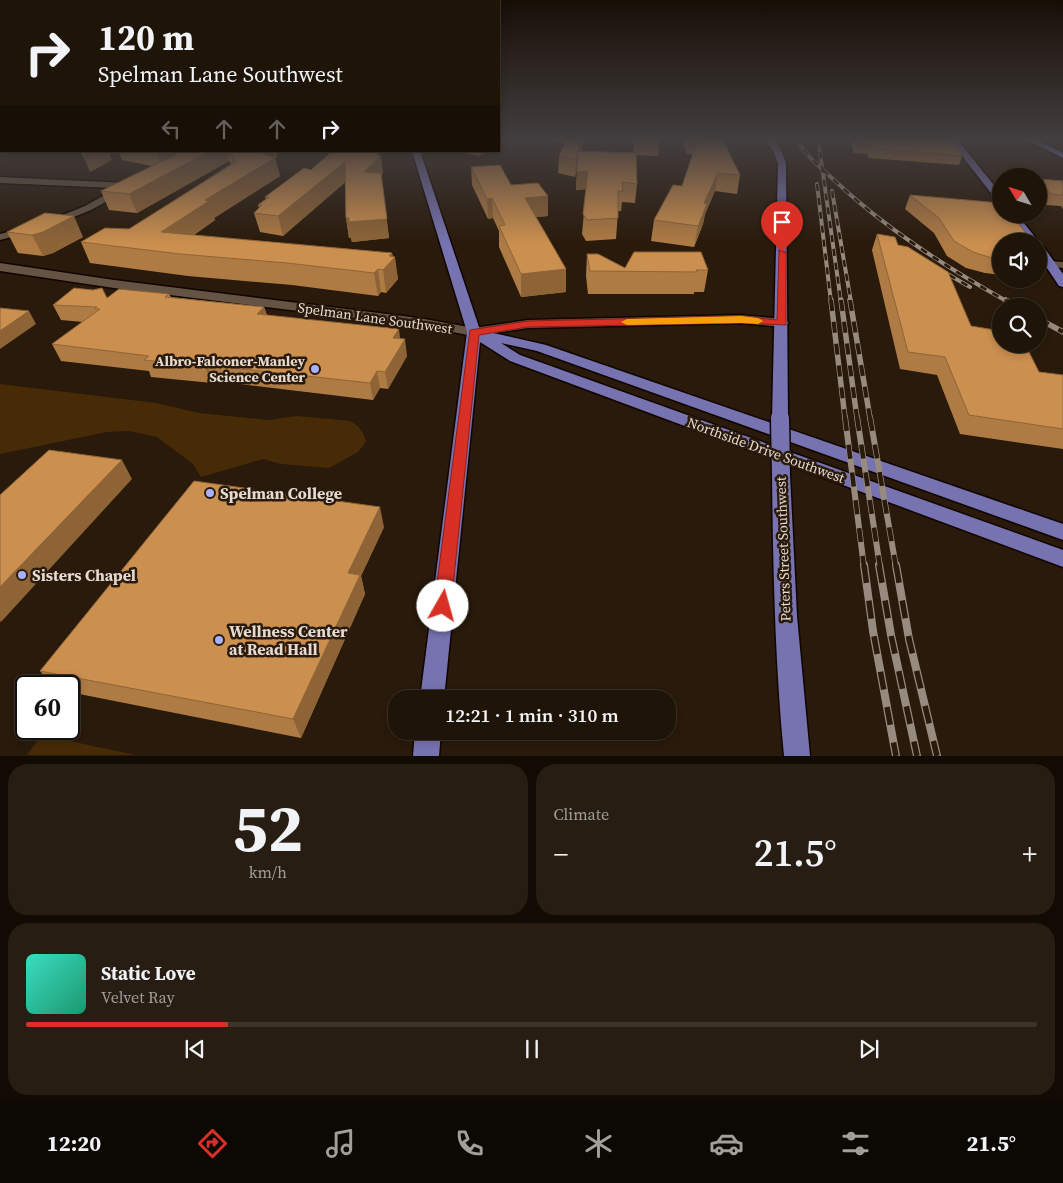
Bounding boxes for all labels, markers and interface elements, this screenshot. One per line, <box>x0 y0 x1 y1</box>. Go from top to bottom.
text: 120 m <box>98 14 194 62</box>
icon: right <box>15 20 80 85</box>
text: Spelman Lane Southwest <box>98 59 343 89</box>
icon: left <box>157 115 185 143</box>
icon: ahead <box>210 115 238 143</box>
icon: ahead <box>263 115 291 143</box>
icon: right <box>316 115 344 143</box>
north arrow <box>992 168 1048 222</box>
map controls <box>992 168 1047 353</box>
pin <box>761 201 803 252</box>
icon: arrive <box>768 208 796 236</box>
button: sound <box>992 233 1047 288</box>
street label: Spelman Lane Southwest <box>297 297 454 339</box>
button: search <box>992 298 1047 353</box>
place label: Albro-Falconer-Manley Science Center <box>155 351 306 387</box>
marker: Albro-Falconer-Manley Science Center <box>309 363 321 375</box>
street label: Northside Drive Southwest <box>685 412 848 488</box>
street label: Peters Street Southwest <box>770 476 796 622</box>
place label: Spelman College <box>220 482 342 504</box>
marker: Spelman College <box>204 487 216 499</box>
place label: Sisters Chapel <box>32 564 136 586</box>
marker: Sisters Chapel <box>16 569 28 581</box>
position arrow <box>416 579 468 631</box>
place label: Wellness Center at Read Hall <box>229 620 348 660</box>
marker: Wellness Center at Read Hall <box>213 634 225 646</box>
speed limit sign: 60 <box>15 675 80 740</box>
text: 12:21 · 1 min · 310 m <box>445 702 619 728</box>
text: 52 <box>233 784 303 873</box>
text: Climate <box>554 803 609 825</box>
text: 21.5° <box>754 827 837 879</box>
text: − <box>554 835 568 873</box>
text: + <box>1022 835 1037 873</box>
text: km/h <box>249 861 287 883</box>
text: Static Love <box>101 960 196 986</box>
text: Velvet Ray <box>101 986 175 1008</box>
icon: previous <box>181 1035 209 1063</box>
icon: pause <box>518 1035 546 1063</box>
icon: next <box>855 1035 883 1063</box>
icon: directions <box>195 1126 230 1161</box>
icon: music <box>323 1126 358 1161</box>
icon: phone <box>452 1126 487 1161</box>
icon: climate <box>581 1126 616 1161</box>
icon: car <box>709 1126 744 1161</box>
icon: filters <box>838 1126 873 1161</box>
text: 12:20 <box>47 1128 101 1158</box>
text: 21.5° <box>966 1128 1016 1158</box>

